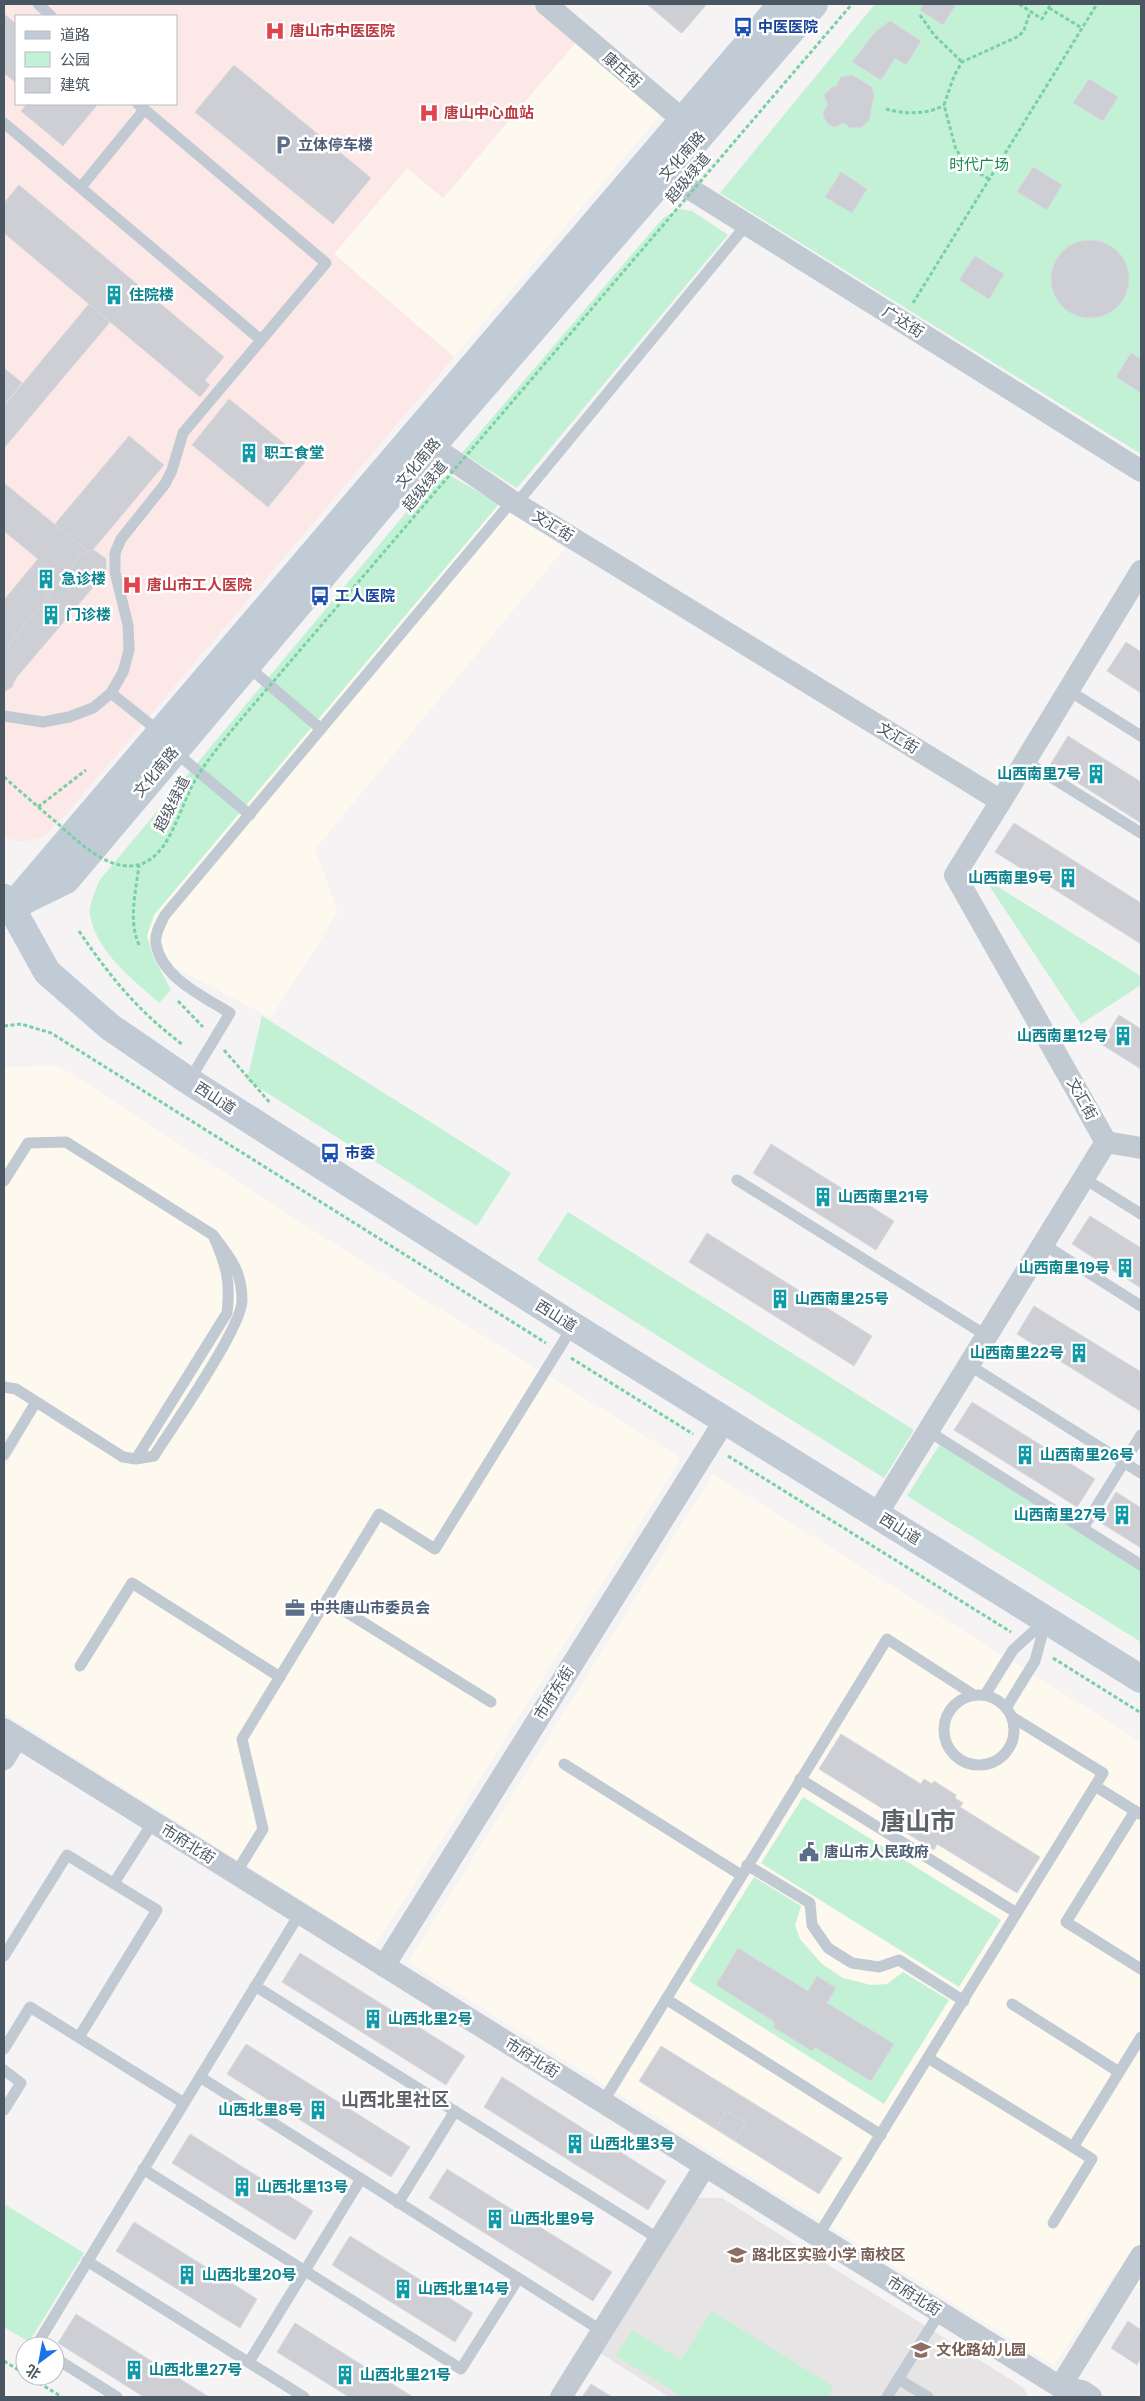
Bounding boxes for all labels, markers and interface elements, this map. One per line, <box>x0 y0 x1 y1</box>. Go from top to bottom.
legend <box>15 15 178 105</box>
bus stop icon: 中医医院 <box>732 16 754 38</box>
place label: 中医医院 <box>758 17 818 36</box>
hospital icon: 唐山市中医医院 <box>264 20 286 42</box>
place label: 唐山市中医医院 <box>290 21 395 40</box>
text: 道路 <box>60 25 90 44</box>
street label: 康庄街 <box>599 48 646 92</box>
text: 公园 <box>60 50 90 69</box>
text: 建筑 <box>60 75 90 94</box>
hospital icon: 唐山中心血站 <box>418 102 440 124</box>
place label: 唐山中心血站 <box>444 103 534 122</box>
street label: 文化南路 <box>654 127 709 184</box>
parking icon: 立体停车楼 <box>272 134 294 156</box>
place label: 立体停车楼 <box>298 135 373 154</box>
street label: 超级绿道 <box>661 149 714 207</box>
park label: 时代广场 <box>949 155 1009 174</box>
building icon: 住院楼 <box>103 284 125 306</box>
place label: 住院楼 <box>129 285 174 304</box>
street label: 广达街 <box>879 302 927 342</box>
street label: 文化南路 <box>391 434 444 492</box>
building icon: 职工食堂 <box>238 442 260 464</box>
place label: 职工食堂 <box>264 443 324 462</box>
street label: 超级绿道 <box>398 457 451 515</box>
street label: 文汇街 <box>529 506 577 545</box>
building icon: 急诊楼 <box>35 568 57 590</box>
place label: 急诊楼 <box>61 569 106 588</box>
hospital icon: 唐山市工人医院 <box>121 574 143 596</box>
place label: 唐山市工人医院 <box>147 575 252 594</box>
bus stop icon: 工人医院 <box>309 585 331 607</box>
place label: 工人医院 <box>335 586 395 605</box>
building icon: 门诊楼 <box>40 604 62 626</box>
place label: 门诊楼 <box>66 605 111 624</box>
street label: 文汇街 <box>874 718 922 757</box>
street label: 文化南路 <box>129 743 182 801</box>
building icon: 山西南里7号 <box>1085 763 1107 785</box>
place label: 山西南里7号 <box>997 764 1081 783</box>
street label: 超级绿道 <box>149 773 194 835</box>
building icon: 山西南里9号 <box>1057 867 1079 889</box>
place label: 山西南里9号 <box>968 868 1053 887</box>
building icon: 山西南里12号 <box>1112 1025 1134 1047</box>
place label: 山西南里12号 <box>1017 1026 1108 1045</box>
street label: 文汇街 <box>1063 1074 1102 1123</box>
street label: 西山道 <box>191 1077 239 1118</box>
bus stop icon: 市委 <box>319 1142 341 1164</box>
place label: 市委 <box>345 1143 375 1162</box>
building icon: 山西南里21号 <box>812 1186 834 1208</box>
place label: 山西南里21号 <box>838 1187 929 1206</box>
building icon: 山西南里19号 <box>1114 1257 1136 1279</box>
place label: 山西南里19号 <box>1019 1258 1110 1277</box>
building icon: 山西南里25号 <box>769 1288 791 1310</box>
place label: 山西南里25号 <box>795 1289 889 1308</box>
street label: 西山道 <box>532 1296 580 1336</box>
building icon: 山西南里22号 <box>1068 1342 1090 1364</box>
place label: 山西南里22号 <box>970 1343 1064 1362</box>
building icon: 山西南里26号 <box>1014 1444 1036 1466</box>
place label: 山西南里26号 <box>1040 1445 1134 1464</box>
building icon: 山西南里27号 <box>1111 1504 1133 1526</box>
place label: 山西南里27号 <box>1014 1505 1107 1524</box>
street label: 西山道 <box>876 1509 924 1549</box>
office icon: 中共唐山市委员会 <box>284 1597 306 1619</box>
place label: 中共唐山市委员会 <box>310 1598 430 1617</box>
street label: 市府东街 <box>530 1662 578 1723</box>
district label: 唐山市 <box>880 1806 956 1836</box>
street label: 市府北街 <box>158 1820 219 1868</box>
public building icon: 唐山市人民政府 <box>798 1841 820 1863</box>
place label: 唐山市人民政府 <box>824 1842 929 1861</box>
building icon: 山西北里2号 <box>362 2008 384 2030</box>
place label: 山西北里2号 <box>388 2009 472 2028</box>
street label: 市府北街 <box>502 2034 563 2082</box>
district label: 山西北里社区 <box>341 2089 449 2110</box>
building icon: 山西北里8号 <box>307 2099 329 2121</box>
place label: 山西北里8号 <box>218 2100 303 2119</box>
building icon: 山西北里3号 <box>564 2133 586 2155</box>
place label: 山西北里3号 <box>590 2134 675 2153</box>
building icon: 山西北里13号 <box>231 2176 253 2198</box>
place label: 山西北里13号 <box>257 2177 348 2196</box>
building icon: 山西北里9号 <box>484 2208 506 2230</box>
place label: 山西北里9号 <box>510 2209 595 2228</box>
school or university icon: 路北区实验小学 南校区 <box>726 2244 748 2266</box>
place label: 路北区实验小学 南校区 <box>752 2245 906 2264</box>
building icon: 山西北里20号 <box>176 2264 198 2286</box>
place label: 山西北里20号 <box>202 2265 297 2284</box>
street label: 市府北街 <box>884 2272 945 2320</box>
building icon: 山西北里14号 <box>392 2278 414 2300</box>
place label: 山西北里14号 <box>418 2279 510 2298</box>
north arrow <box>15 2336 65 2386</box>
school or university icon: 文化路幼儿园 <box>910 2339 932 2361</box>
place label: 文化路幼儿园 <box>936 2340 1026 2359</box>
building icon: 山西北里27号 <box>123 2359 145 2381</box>
place label: 山西北里27号 <box>149 2360 242 2379</box>
text: 北 <box>22 2362 43 2383</box>
building icon: 山西北里21号 <box>334 2364 356 2386</box>
place label: 山西北里21号 <box>360 2365 451 2384</box>

